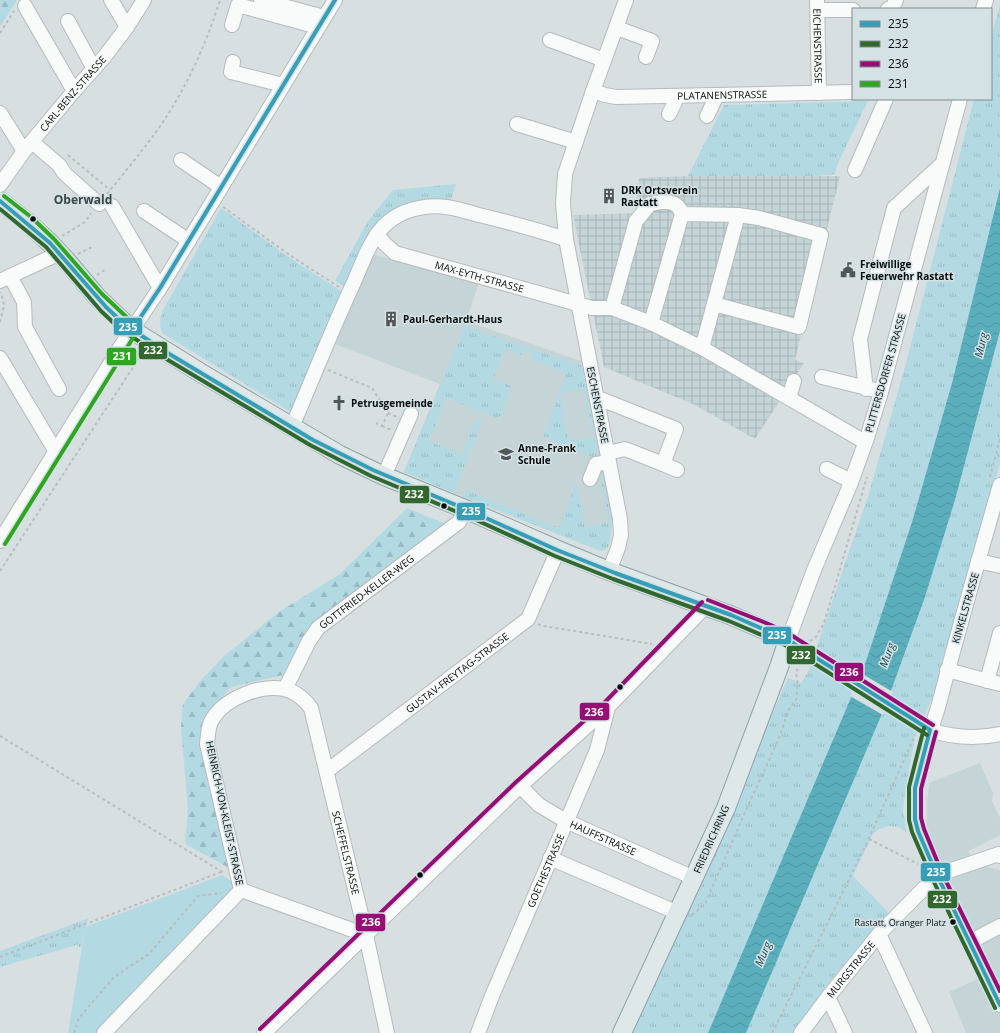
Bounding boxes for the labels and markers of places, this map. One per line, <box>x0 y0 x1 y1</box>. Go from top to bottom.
place label: DRK Ortsverein Rastatt <box>621 183 698 209</box>
building icon: DRK Ortsverein Rastatt <box>600 187 618 205</box>
unlabelled marker <box>28 214 38 224</box>
place label: Freiwillige Feuerwehr Rastatt <box>860 257 954 283</box>
public building icon: Freiwillige Feuerwehr Rastatt <box>839 261 857 279</box>
building icon: Paul-Gerhardt-Haus <box>382 310 400 328</box>
place label: Paul-Gerhardt-Haus <box>403 312 502 326</box>
church icon: Petrusgemeinde <box>330 394 348 412</box>
place label: Petrusgemeinde <box>351 396 433 410</box>
place label: Anne-Frank Schule <box>518 441 577 467</box>
school or university icon: Anne-Frank Schule <box>497 445 515 463</box>
unlabelled marker <box>439 501 449 511</box>
unlabelled marker <box>615 682 625 692</box>
unlabelled marker <box>415 870 425 880</box>
place label: Rastatt, Oranger Platz <box>855 916 946 929</box>
marker: Rastatt, Oranger Platz <box>948 917 958 927</box>

